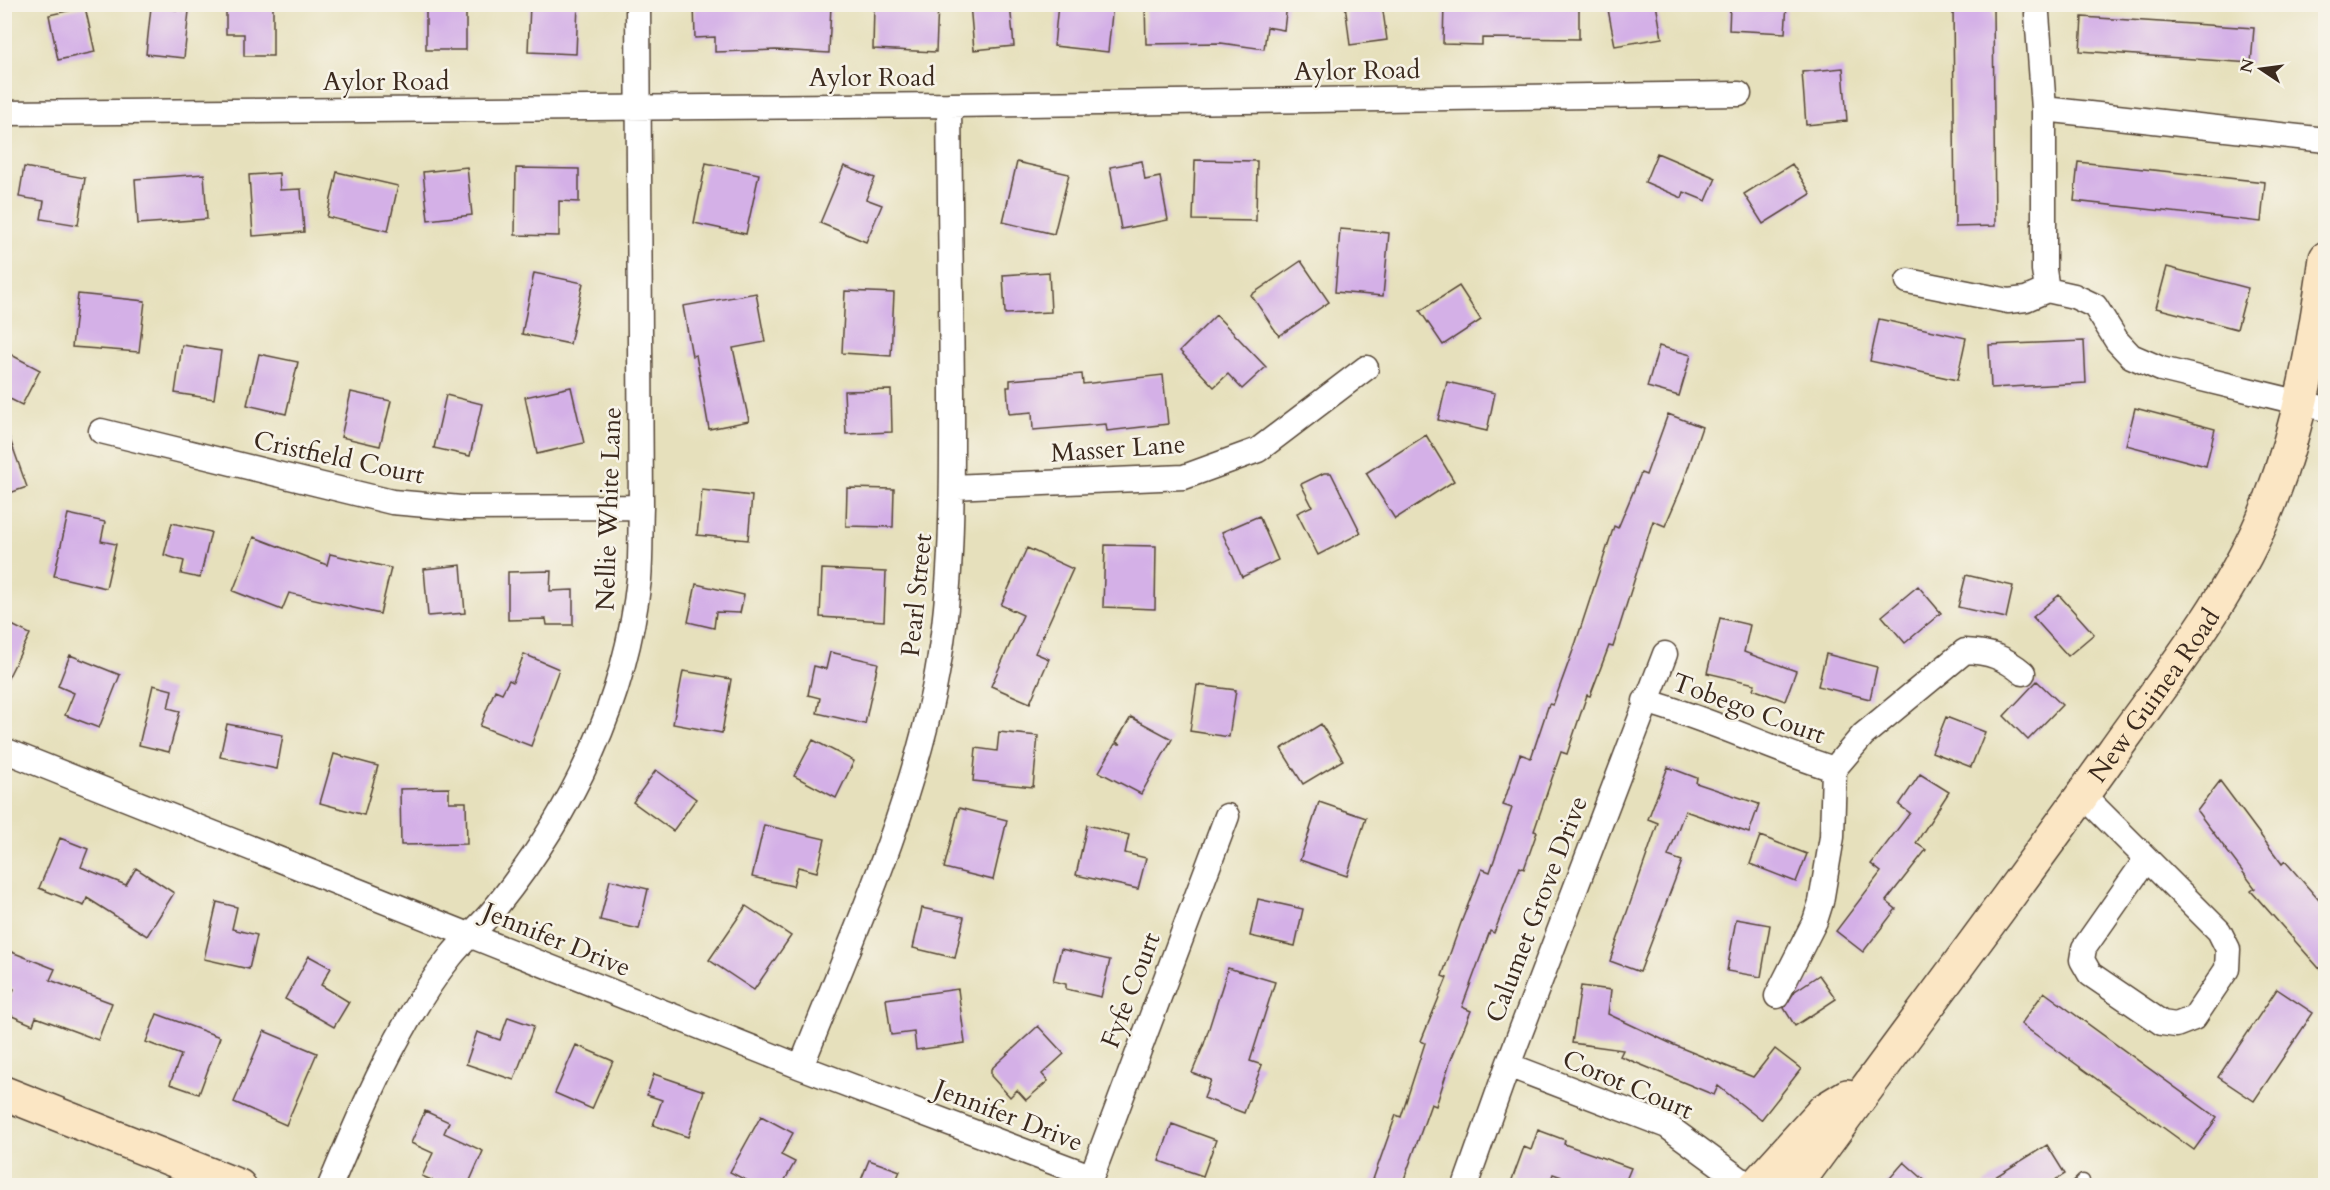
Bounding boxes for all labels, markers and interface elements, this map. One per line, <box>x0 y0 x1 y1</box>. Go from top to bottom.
north arrow <box>2231 39 2291 99</box>
street label: Aylor Road <box>1293 52 1421 89</box>
text: N <box>2235 57 2260 75</box>
street label: Aylor Road <box>809 60 935 95</box>
street label: Aylor Road <box>323 64 449 99</box>
street label: Nellie White Lane <box>587 406 630 612</box>
street label: Cristfield Court <box>250 422 427 493</box>
street label: Masser Lane <box>1050 426 1187 471</box>
street label: Pearl Street <box>893 532 940 659</box>
street label: New Guinea Road <box>2080 602 2228 789</box>
street label: Tobego Court <box>1667 665 1830 752</box>
street label: Calumet Grove Drive <box>1477 791 1596 1027</box>
street label: Jennifer Drive <box>474 892 636 985</box>
street label: Fyfe Court <box>1092 927 1169 1053</box>
street label: Corot Court <box>1557 1041 1698 1128</box>
street label: Jennifer Drive <box>926 1070 1088 1160</box>

